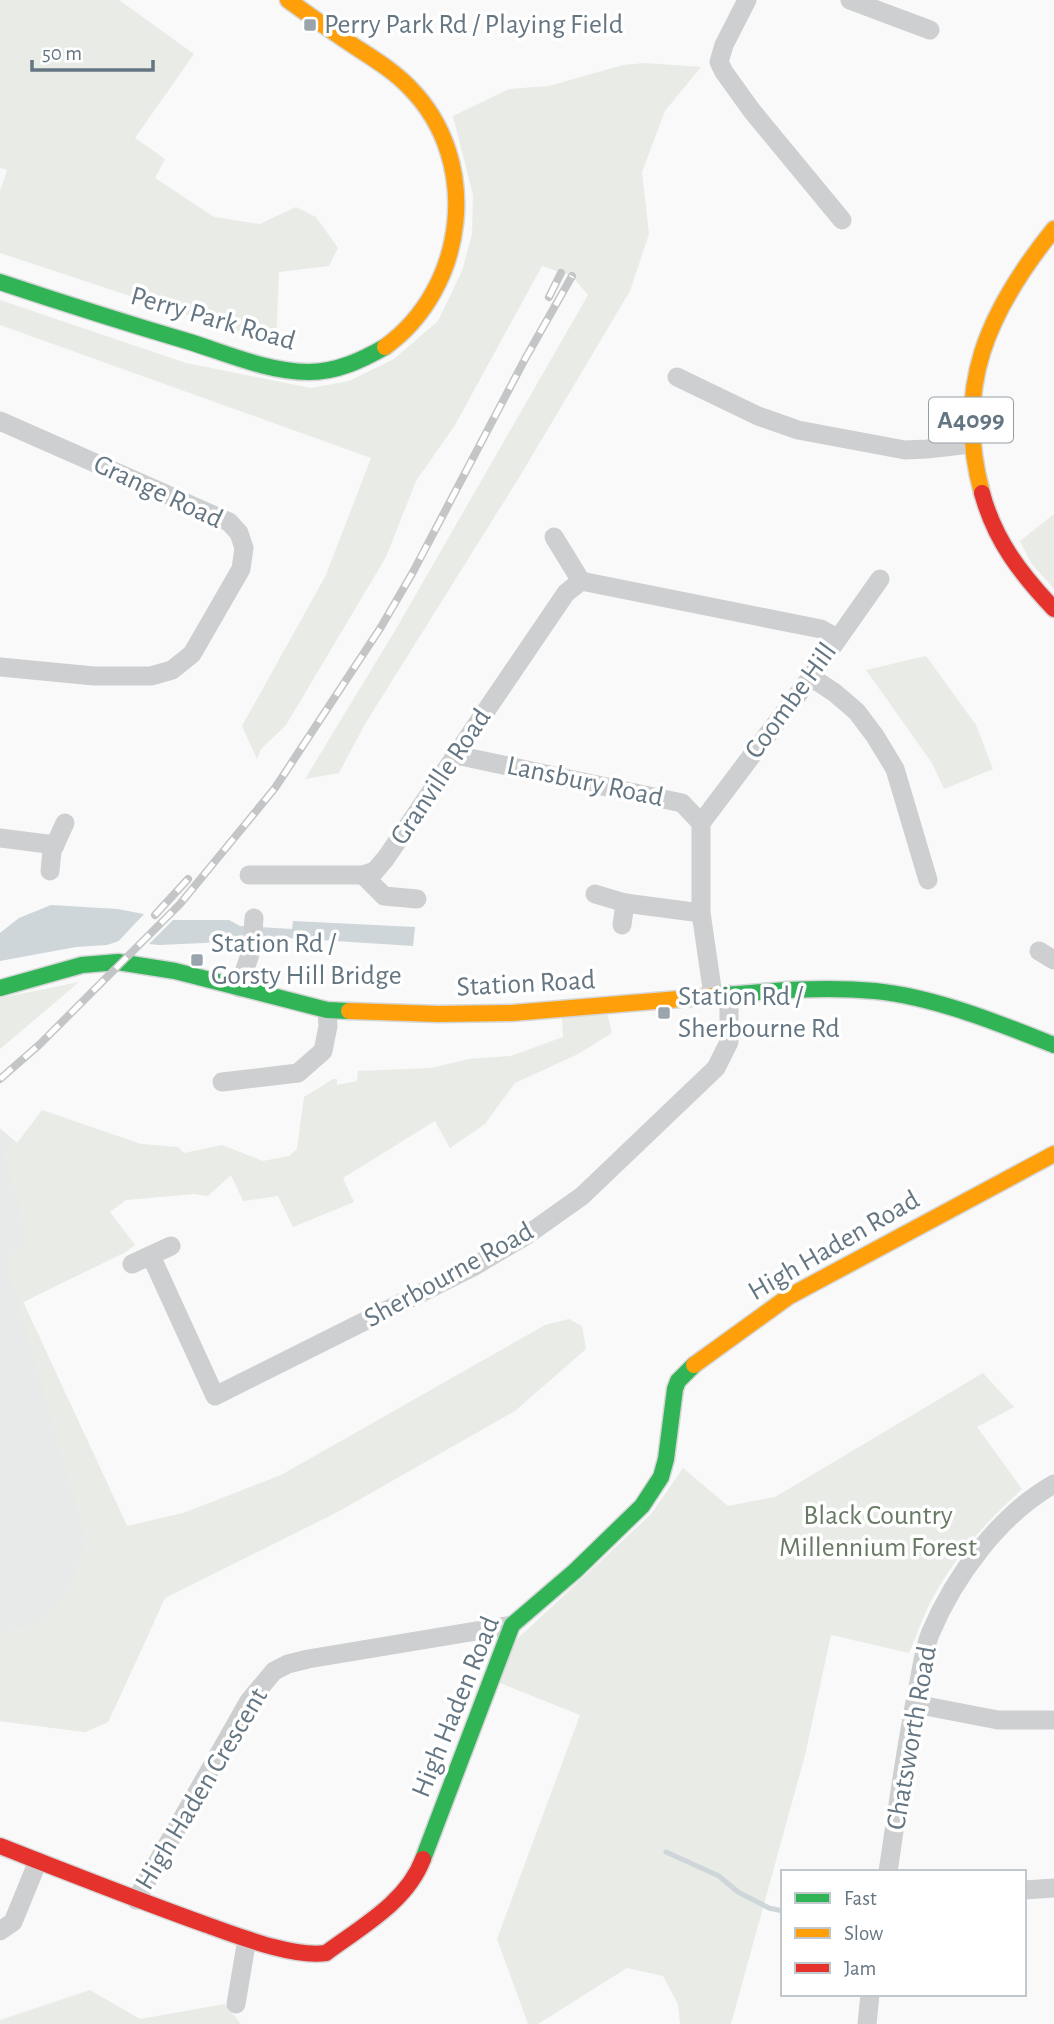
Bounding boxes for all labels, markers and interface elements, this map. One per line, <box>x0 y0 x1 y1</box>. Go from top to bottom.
place label: Perry Park Rd / Playing Field <box>324 11 623 39</box>
marker: Perry Park Rd / Playing Field <box>302 17 318 33</box>
scale bar <box>32 28 152 72</box>
text: 50 m <box>42 43 82 64</box>
street label: Perry Park Road <box>127 282 299 356</box>
road number: A4099 <box>929 398 1013 442</box>
street label: Grange Road <box>89 450 227 534</box>
street label: Coombe Hill <box>740 638 842 764</box>
street label: Granville Road <box>385 704 497 850</box>
street label: Lansbury Road <box>504 752 666 812</box>
place label: Station Rd / Gorsty Hill Bridge <box>211 930 402 990</box>
marker: Station Rd / Gorsty Hill Bridge <box>189 952 205 968</box>
street label: Station Road <box>456 966 596 1002</box>
place label: Station Rd / Sherbourne Rd <box>678 983 840 1043</box>
marker: Station Rd / Sherbourne Rd <box>656 1005 672 1021</box>
street label: High Haden Road <box>744 1186 924 1306</box>
street label: Sherbourne Road <box>360 1217 538 1333</box>
park label: Black Country Millennium Forest <box>779 1502 977 1562</box>
street label: High Haden Road <box>407 1613 505 1801</box>
street label: Chatsworth Road <box>882 1644 942 1832</box>
street label: High Haden Crescent <box>131 1683 273 1895</box>
legend <box>781 1870 1026 1996</box>
text: Fast <box>844 1888 877 1909</box>
text: Slow <box>844 1923 883 1944</box>
text: Jam <box>844 1958 876 1979</box>

